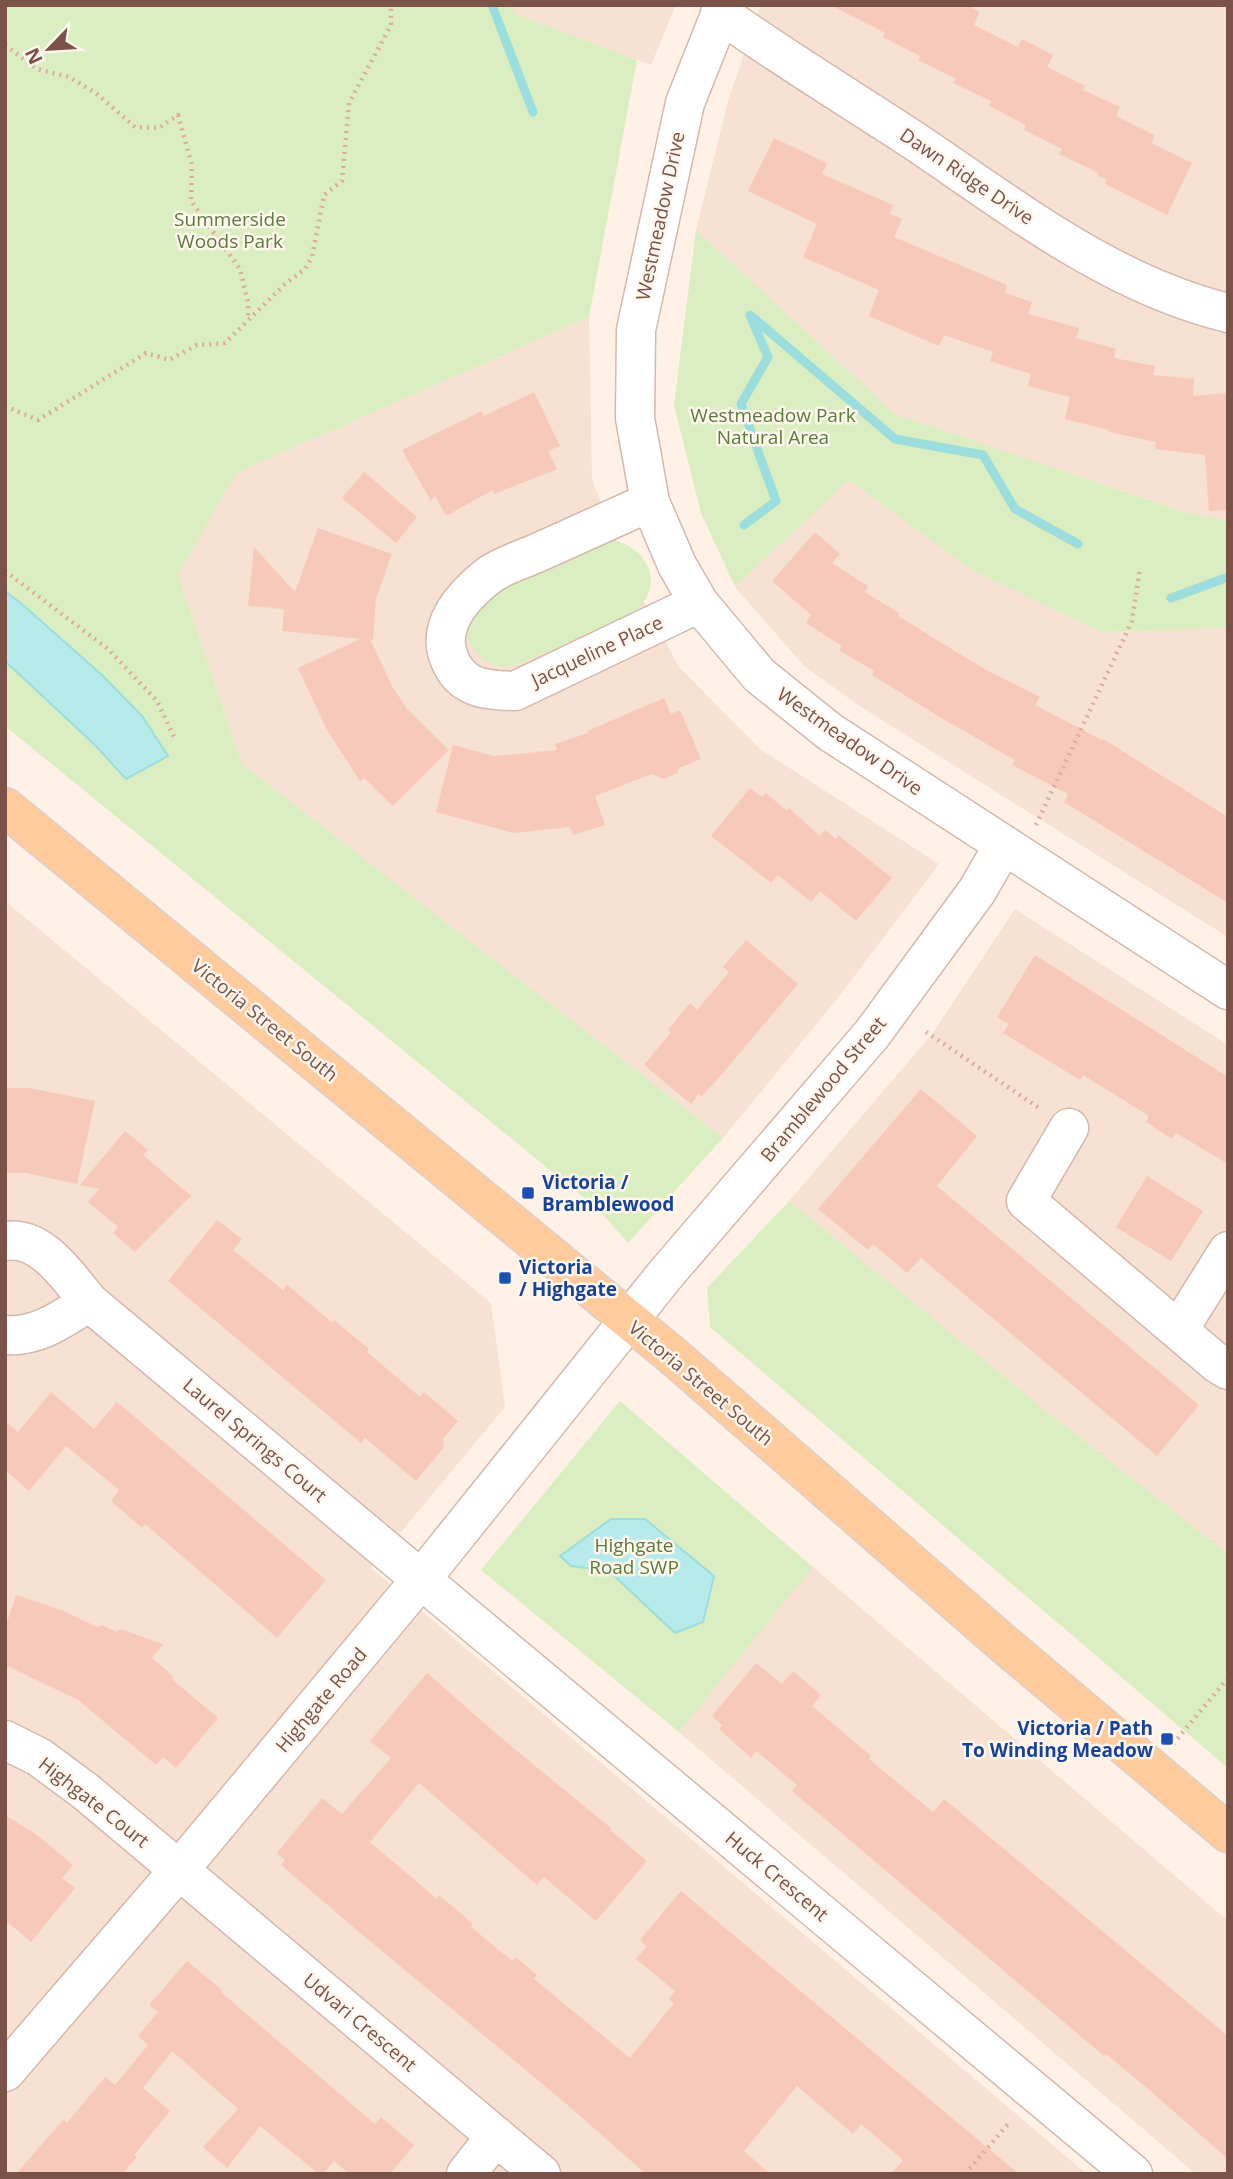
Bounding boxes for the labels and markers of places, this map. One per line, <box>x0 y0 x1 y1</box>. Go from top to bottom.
place label: Victoria / Bramblewood <box>542 1169 674 1217</box>
marker: Victoria / Bramblewood <box>520 1185 536 1201</box>
place label: Victoria / Highgate <box>519 1254 617 1302</box>
marker: Victoria / Highgate <box>497 1270 513 1286</box>
place label: Victoria / Path To Winding Meadow <box>962 1715 1154 1763</box>
marker: Victoria / Path To Winding Meadow <box>1159 1731 1175 1747</box>

